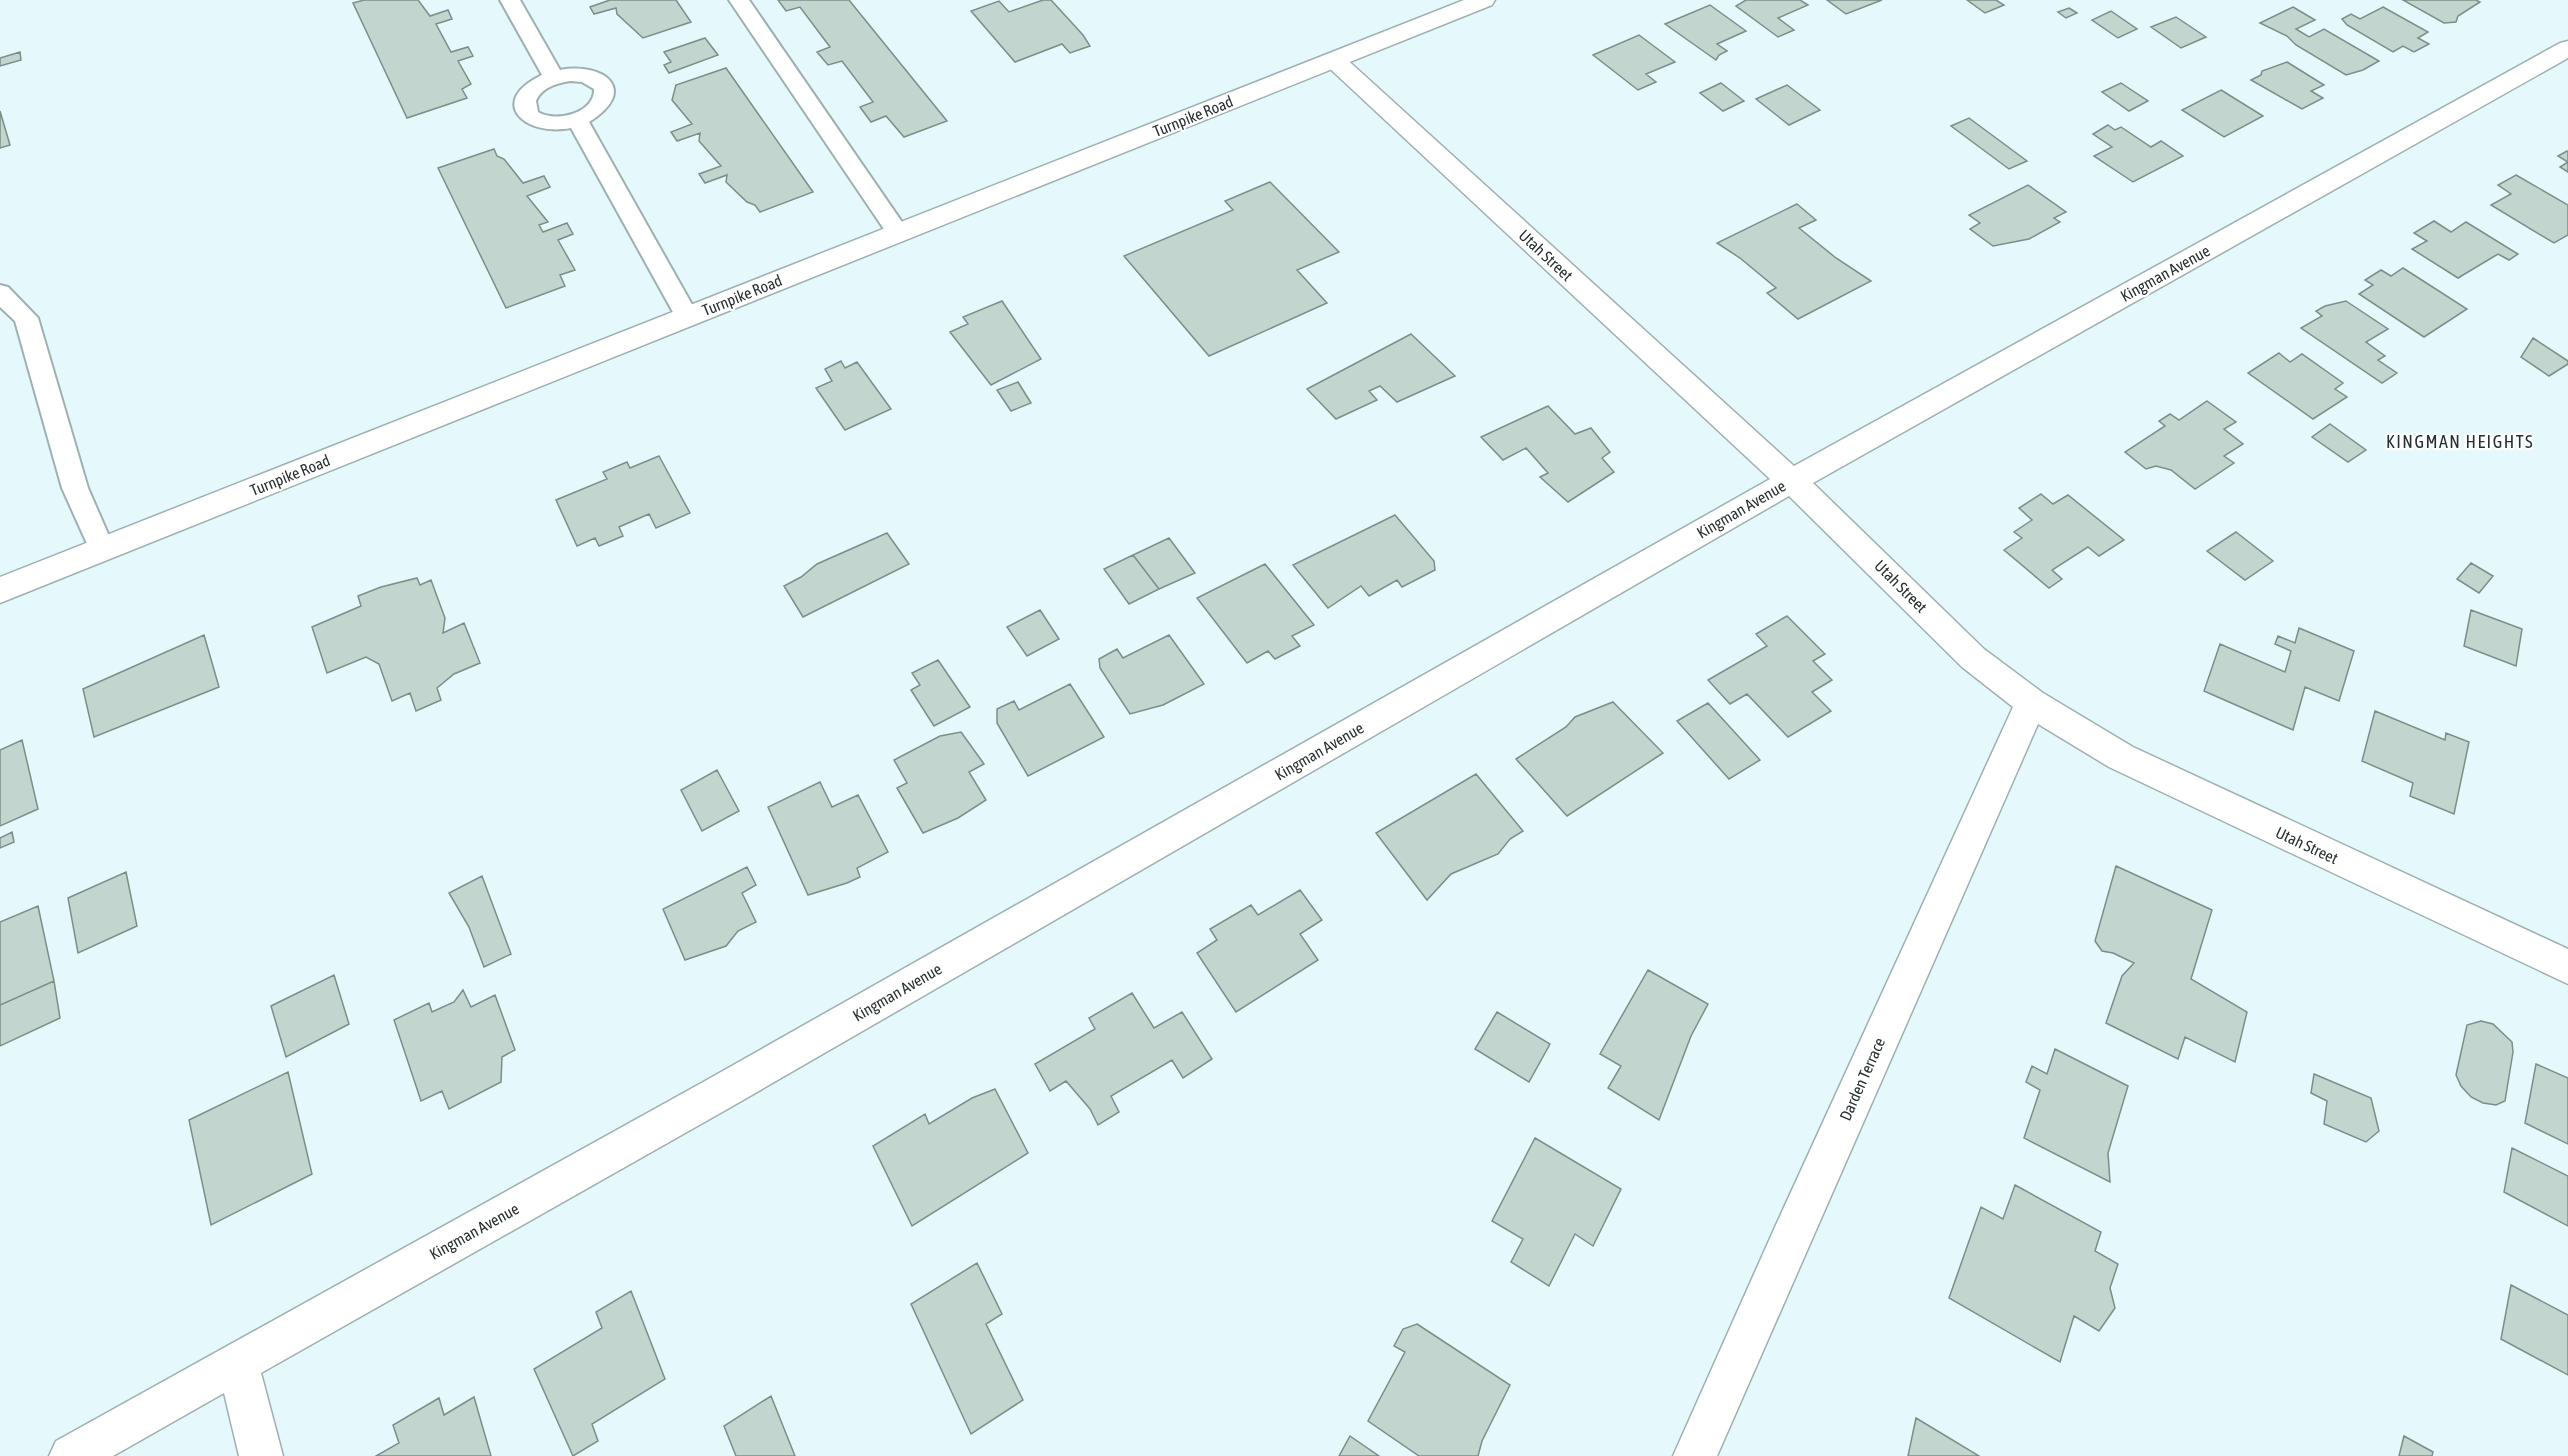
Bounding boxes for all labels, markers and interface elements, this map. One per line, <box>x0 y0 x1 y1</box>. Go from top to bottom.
street label: Turnpike Road <box>1150 92 1236 141</box>
street label: Utah Street <box>1516 226 1577 285</box>
street label: Kingman Avenue <box>2117 241 2213 306</box>
street label: Turnpike Road <box>699 271 785 320</box>
district label: KINGMAN HEIGHTS <box>2386 431 2534 452</box>
street label: Turnpike Road <box>247 451 333 500</box>
street label: Kingman Avenue <box>1693 476 1789 543</box>
street label: Utah Street <box>1871 556 1931 616</box>
street label: Kingman Avenue <box>1271 718 1367 785</box>
street label: Utah Street <box>2273 823 2341 867</box>
street label: Kingman Avenue <box>849 959 945 1026</box>
street label: Darden Terrace <box>1836 1035 1888 1123</box>
street label: Kingman Avenue <box>426 1199 522 1264</box>

